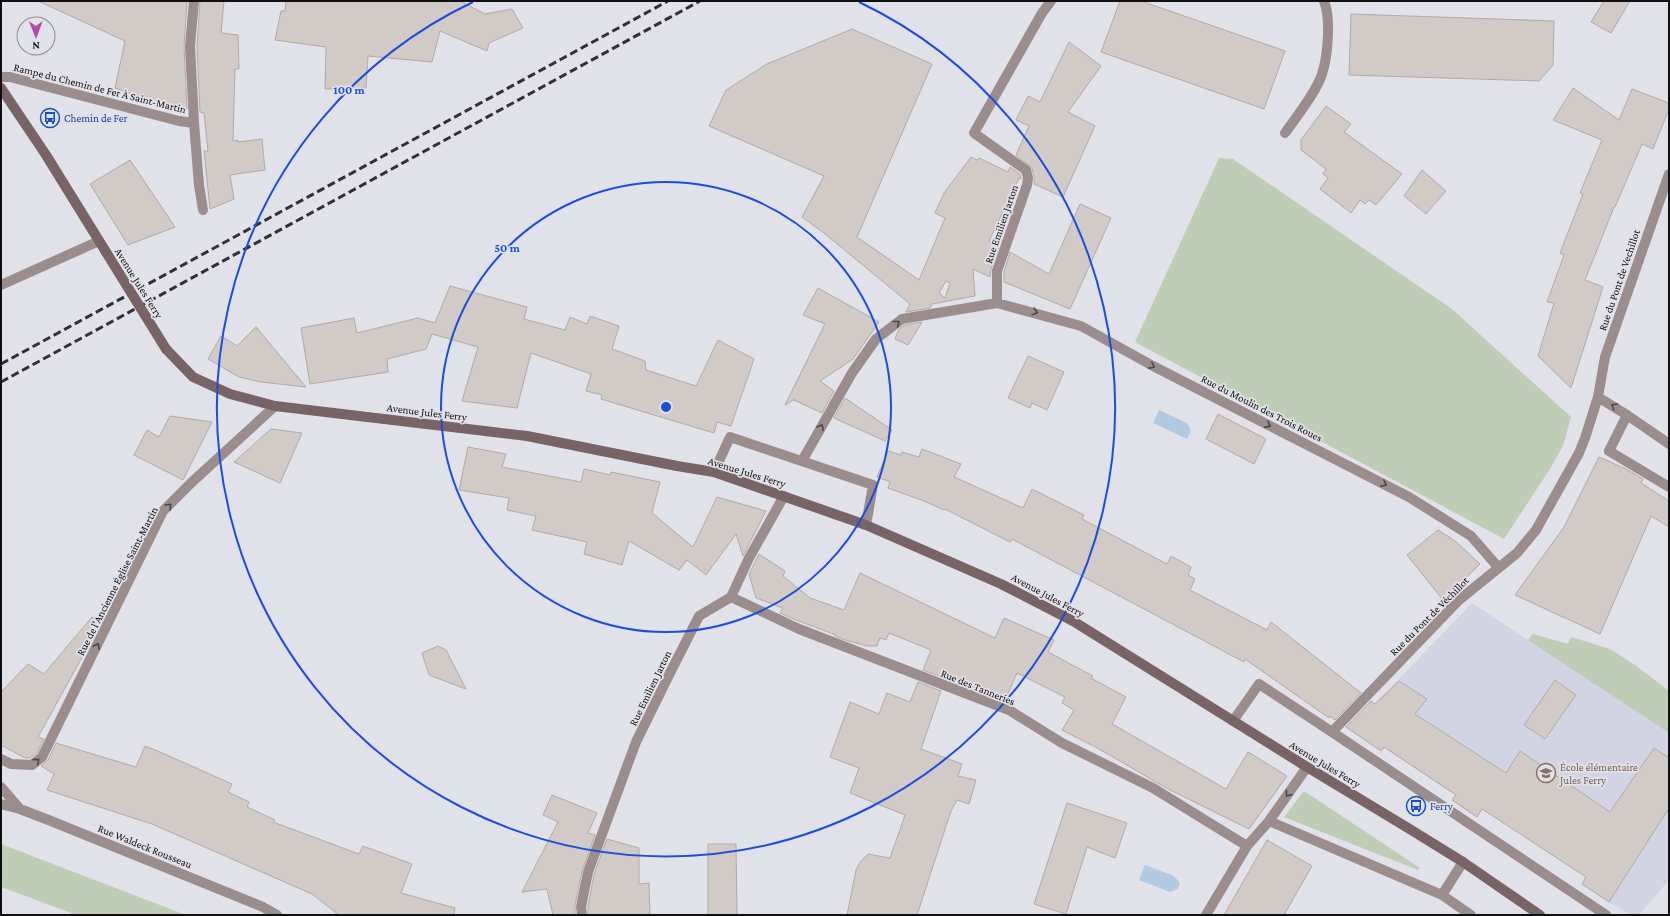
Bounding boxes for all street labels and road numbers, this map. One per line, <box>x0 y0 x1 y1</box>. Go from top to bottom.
street label: Rampe du Chemin de Fer À Saint-Martin <box>12 61 188 116</box>
street label: Rue Emilien Jarton <box>982 183 1021 265</box>
street label: Rue du Pont de Vechillot <box>1596 227 1642 332</box>
street label: Avenue Jules Ferry <box>112 246 166 322</box>
street label: Rue du Moulin des Trois Roues <box>1199 372 1325 444</box>
street label: Avenue Jules Ferry <box>386 401 469 424</box>
street label: Avenue Jules Ferry <box>706 454 788 491</box>
street label: Rue de l'Ancienne Église Saint-Martin <box>74 505 161 658</box>
street label: Avenue Jules Ferry <box>1009 571 1087 621</box>
street label: Rue du Pont de Véchillot <box>1387 574 1471 658</box>
street label: Rue Emilien Jarton <box>627 648 674 728</box>
street label: Rue des Tanneries <box>939 667 1017 707</box>
street label: Avenue Jules Ferry <box>1287 738 1363 791</box>
street label: Rue Waldeck Rousseau <box>96 822 194 870</box>

